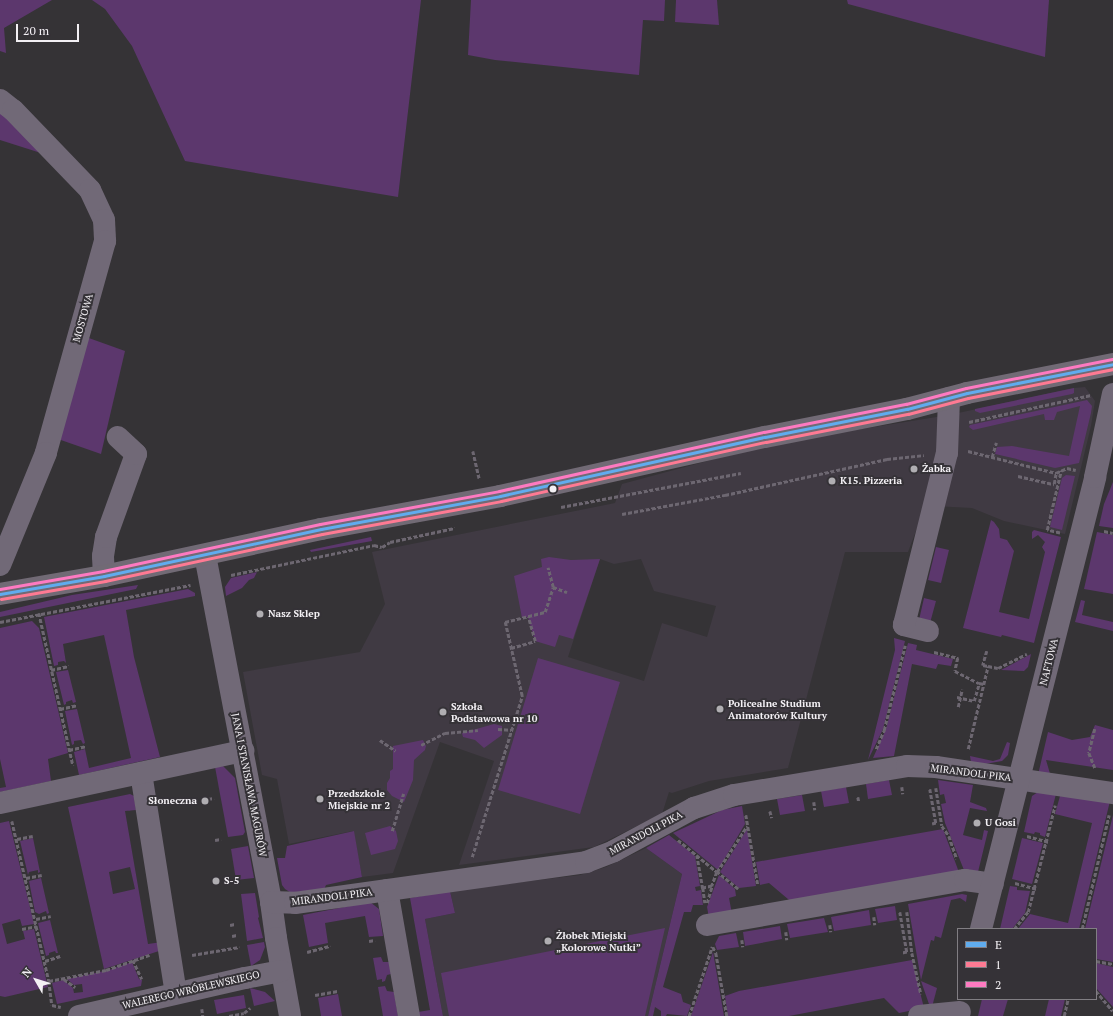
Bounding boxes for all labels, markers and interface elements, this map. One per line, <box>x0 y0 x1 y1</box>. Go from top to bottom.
scale bar <box>18 16 81 42</box>
text: 20 m <box>23 23 49 38</box>
street label: MOSTOWA <box>70 292 96 344</box>
place label: Żabka <box>922 463 951 475</box>
marker: Żabka <box>909 464 919 474</box>
place label: K15. Pizzeria <box>840 475 902 487</box>
marker: K15. Pizzeria <box>827 476 837 486</box>
unlabelled marker <box>548 484 558 494</box>
place label: Nasz Sklep <box>268 608 320 620</box>
marker: Nasz Sklep <box>255 609 265 619</box>
street label: NAFTOWA <box>1037 637 1061 687</box>
place label: Policealne Studium Animatorów Kultury <box>728 697 827 720</box>
place label: Szkoła Podstawowa nr 10 <box>451 700 538 724</box>
marker: Policealne Studium Animatorów Kultury <box>715 704 725 714</box>
marker: Szkoła Podstawowa nr 10 <box>438 707 448 717</box>
street label: JANA I STANISŁAWA MAGURÓW <box>229 712 269 858</box>
street label: MIRANDOLI PIKA <box>930 762 1012 784</box>
place label: Przedszkole Miejskie nr 2 <box>328 787 390 810</box>
marker: Przedszkole Miejskie nr 2 <box>315 794 325 804</box>
place label: Słoneczna <box>148 795 197 807</box>
marker: Słoneczna <box>200 796 210 806</box>
street label: MIRANDOLI PIKA <box>607 809 685 857</box>
place label: U Gosi <box>985 817 1016 829</box>
marker: U Gosi <box>972 818 982 828</box>
place label: S-5 <box>224 875 239 887</box>
marker: S-5 <box>211 876 221 886</box>
street label: MIRANDOLI PIKA <box>291 886 373 908</box>
legend <box>957 928 1097 1000</box>
place label: Żłobek Miejski „Kolorowe Nutki” <box>556 929 641 952</box>
marker: Żłobek Miejski „Kolorowe Nutki” <box>543 936 553 946</box>
text: E <box>995 937 1002 952</box>
text: 1 <box>995 957 1001 972</box>
north arrow <box>16 960 56 1000</box>
text: N <box>19 965 35 980</box>
street label: WALEREGO WRÓBLEWSKIEGO <box>121 968 261 1012</box>
text: 2 <box>995 977 1001 992</box>

